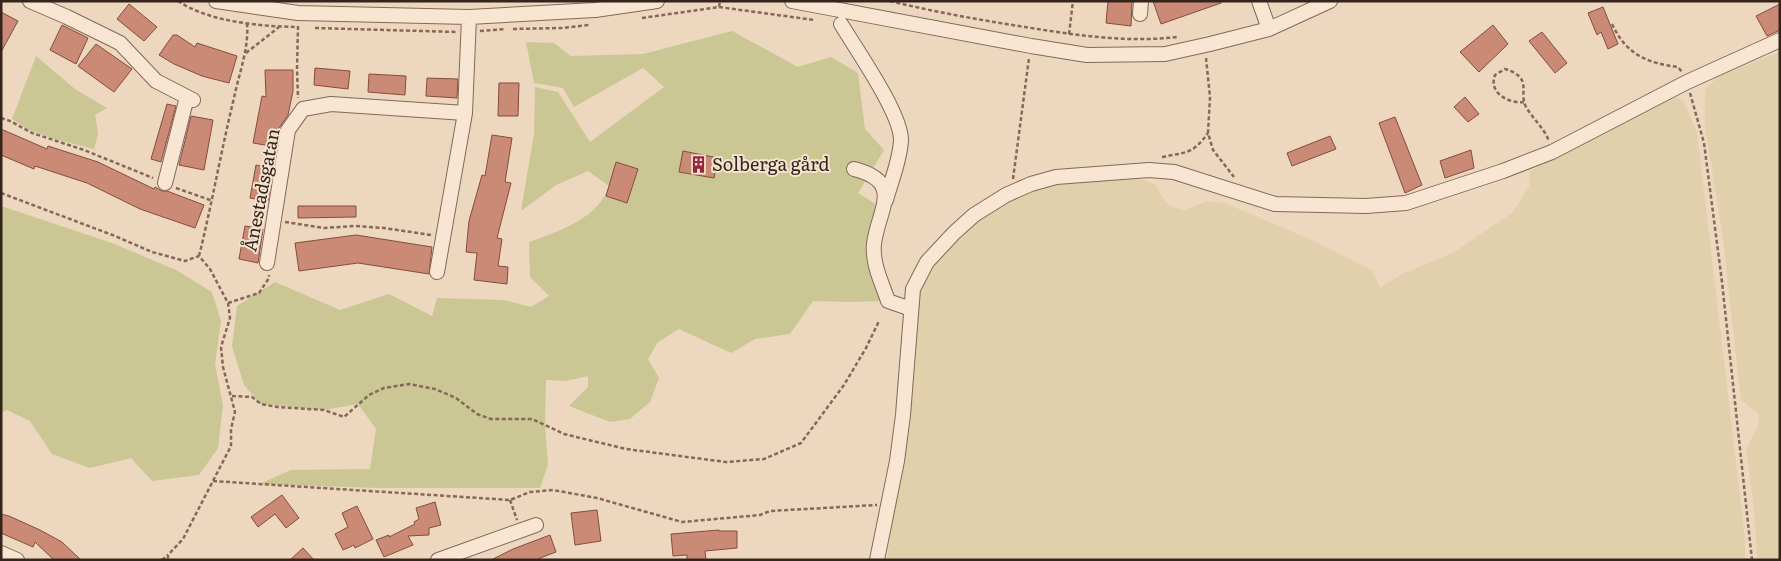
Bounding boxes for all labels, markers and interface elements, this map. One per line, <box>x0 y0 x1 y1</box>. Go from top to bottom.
street label: Ånestadsgatan <box>235 126 286 254</box>
place label: Solberga gård <box>712 150 830 177</box>
building icon: Solberga gård <box>688 155 708 175</box>

